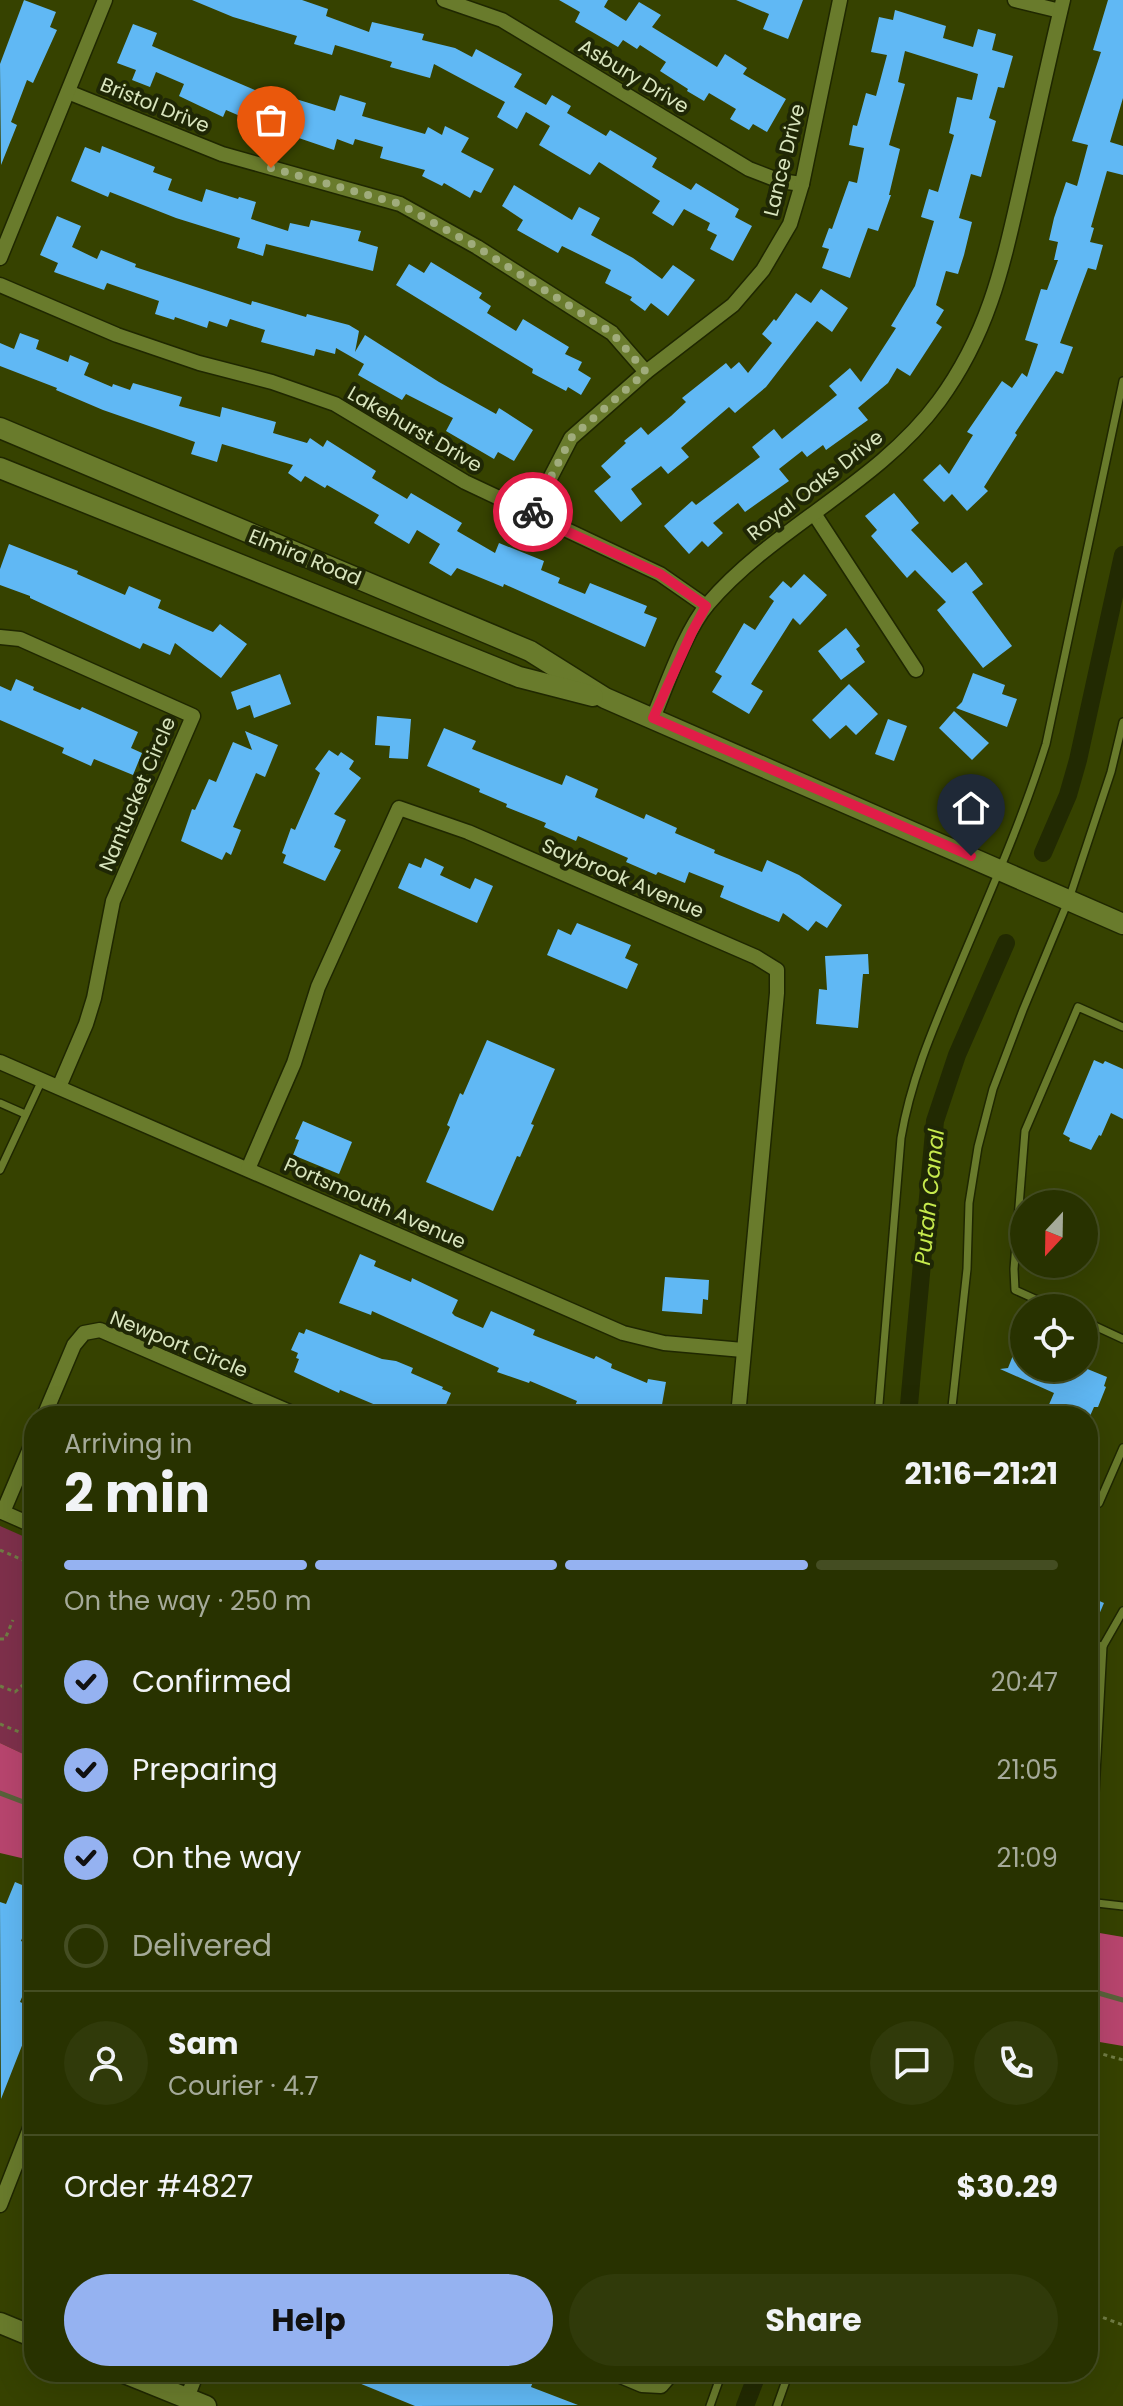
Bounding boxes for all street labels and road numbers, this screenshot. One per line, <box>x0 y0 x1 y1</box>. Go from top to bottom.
street label: Asbury Drive <box>573 32 695 120</box>
street label: Bristol Drive <box>96 70 214 140</box>
street label: Lance Drive <box>757 101 811 219</box>
street label: Lakehurst Drive <box>343 379 487 479</box>
street label: Royal Oaks Drive <box>741 423 889 547</box>
street label: Elmira Road <box>245 522 365 592</box>
street label: Nantucket Circle <box>92 712 182 876</box>
street label: Saybrook Avenue <box>538 831 708 925</box>
street label: Portsmouth Avenue <box>280 1150 470 1256</box>
street label: Newport Circle <box>106 1304 252 1384</box>

